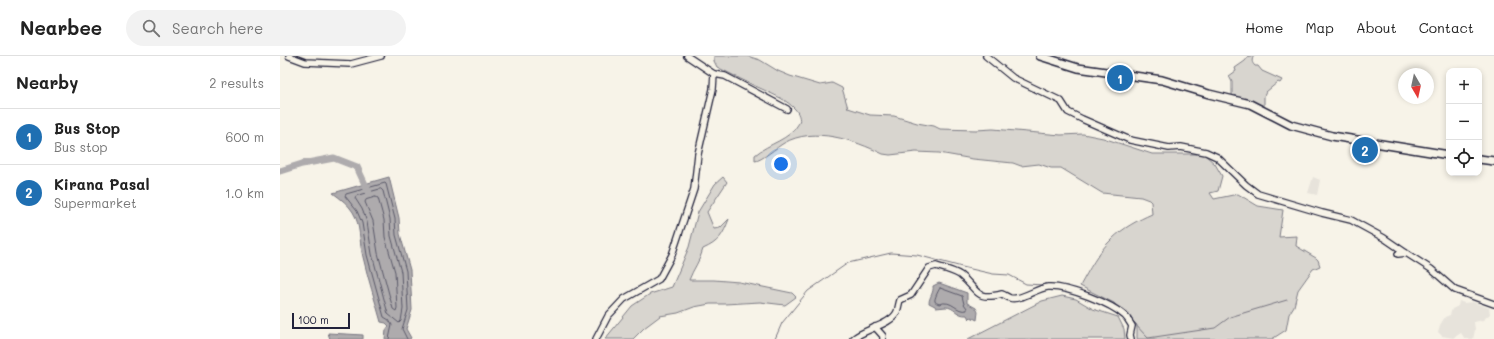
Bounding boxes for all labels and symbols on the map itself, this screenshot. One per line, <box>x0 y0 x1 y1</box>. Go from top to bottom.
pin: 1 <box>1107 63 1133 93</box>
north arrow <box>1398 68 1434 104</box>
pin: 2 <box>1352 135 1378 165</box>
your location <box>771 154 791 174</box>
scale bar <box>292 311 350 330</box>

